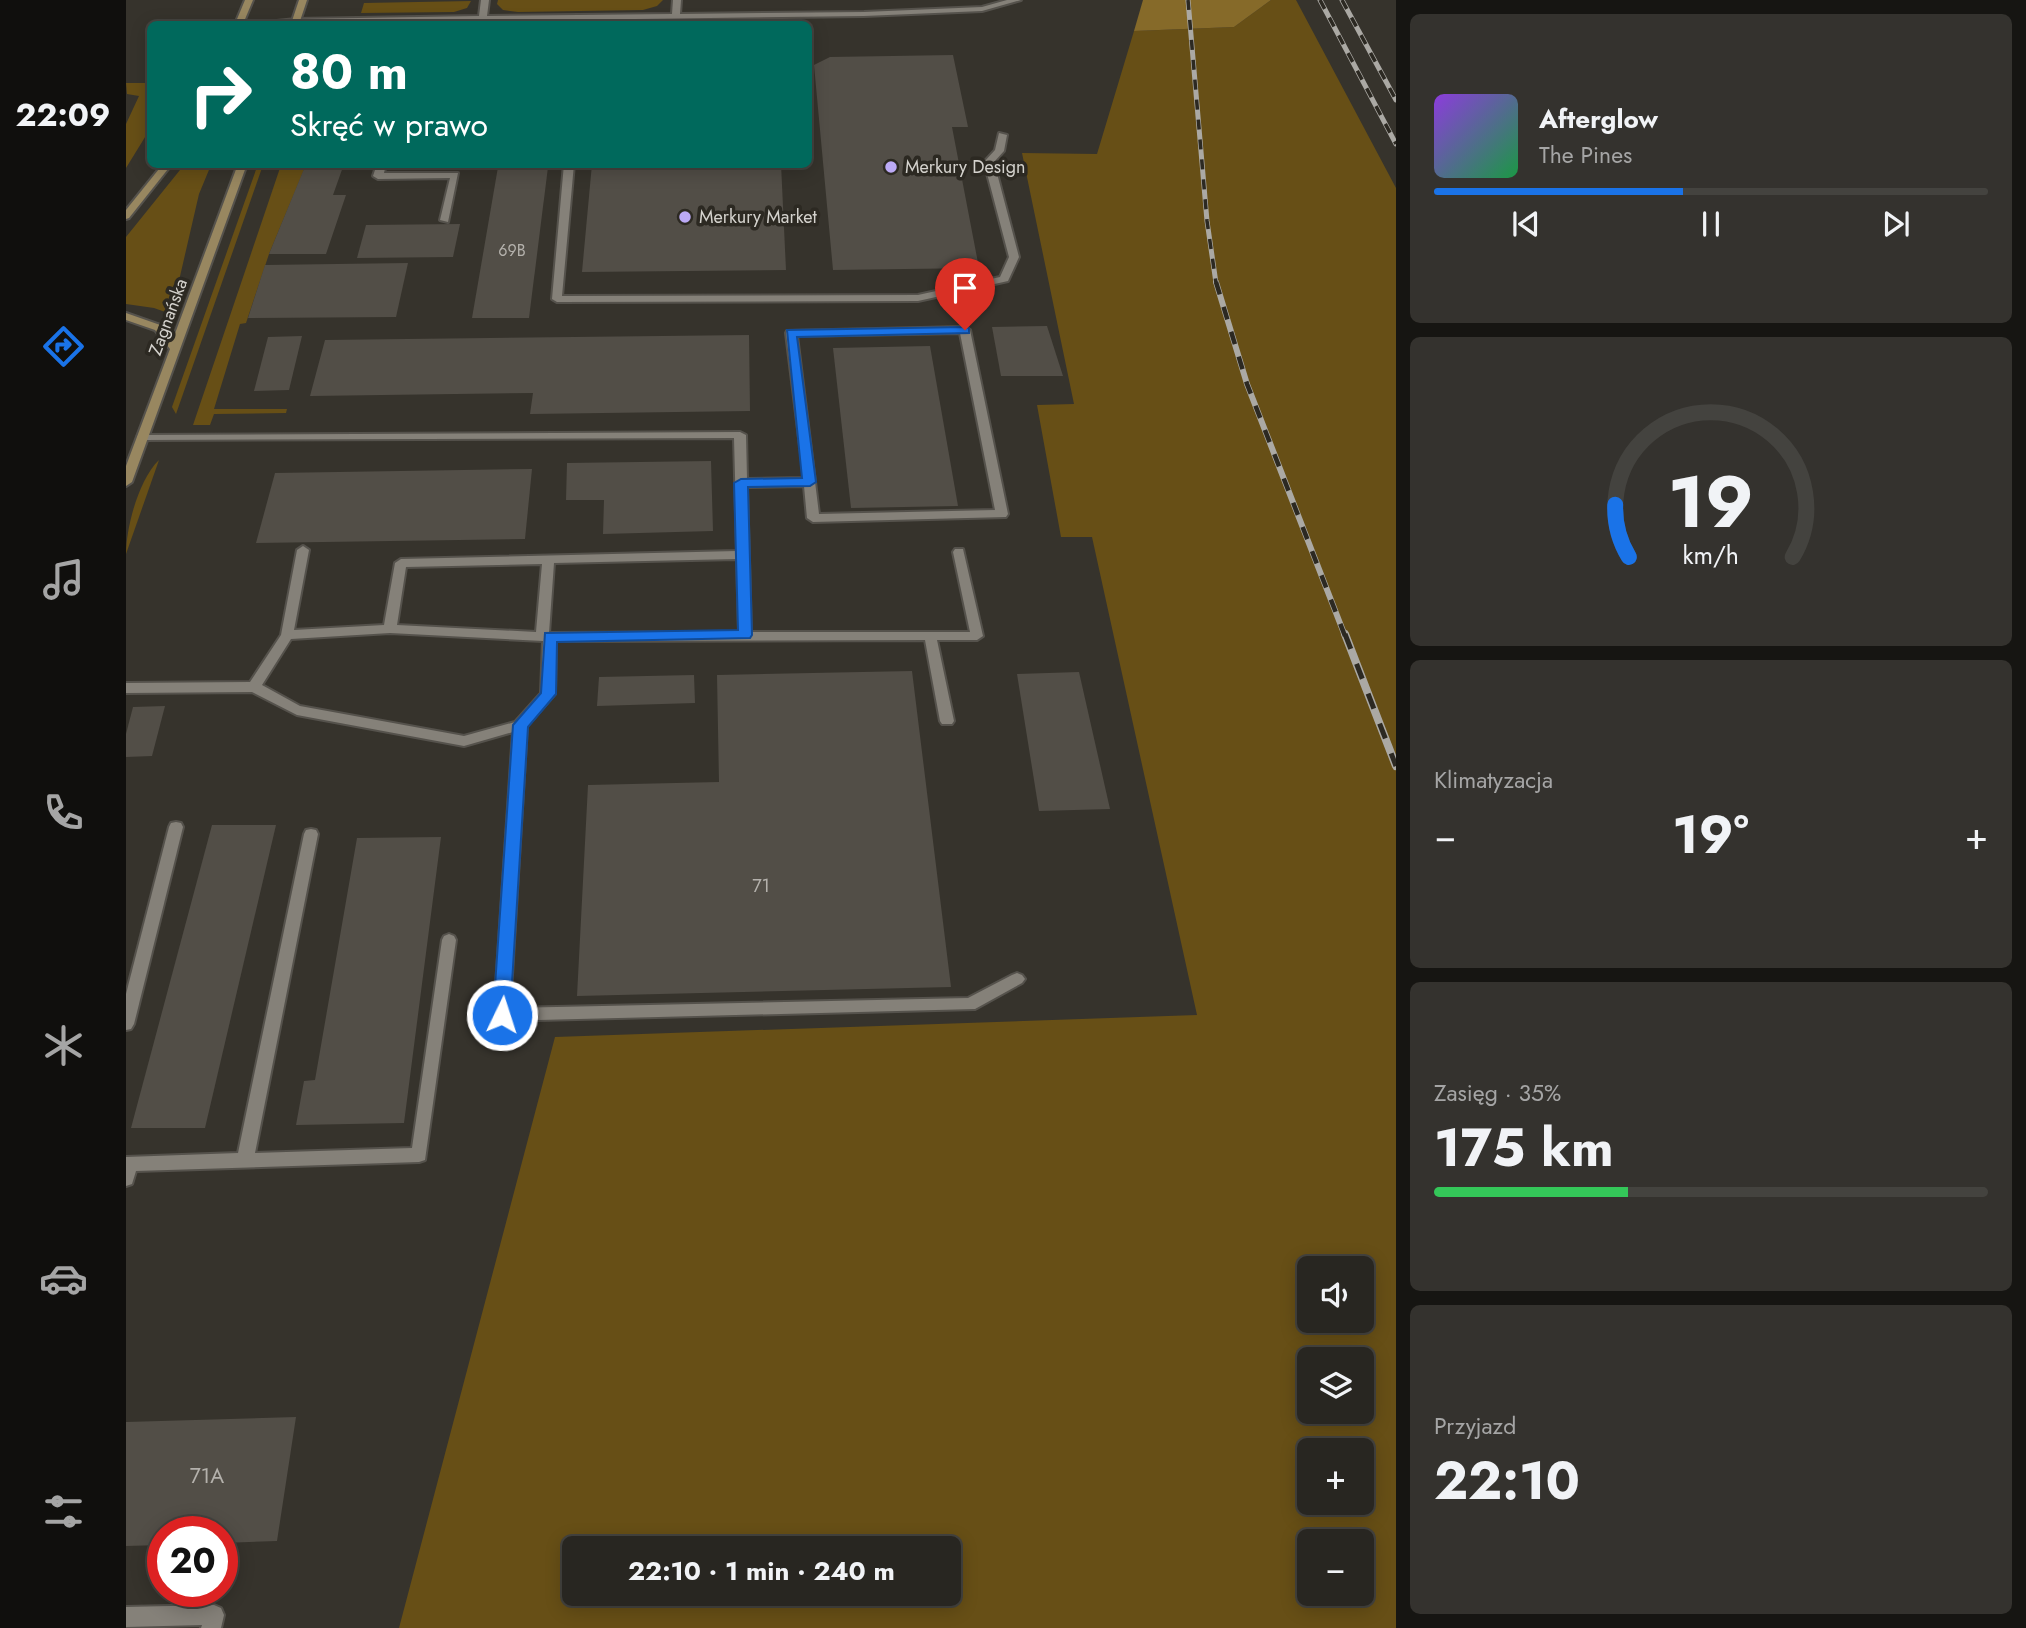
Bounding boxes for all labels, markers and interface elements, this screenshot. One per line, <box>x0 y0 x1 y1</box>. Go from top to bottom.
text: 80 m <box>290 37 408 107</box>
icon: right <box>175 49 266 140</box>
text: 22:09 <box>16 92 110 138</box>
text: Afterglow <box>1539 100 1658 138</box>
text: Skręć w prawo <box>290 102 488 148</box>
text: The Pines <box>1539 138 1632 172</box>
place label: Merkury Design <box>905 154 1025 180</box>
marker: Merkury Design <box>883 159 899 175</box>
place label: Merkury Market <box>699 204 818 230</box>
icon: previous <box>1507 205 1545 243</box>
icon: pause <box>1692 205 1730 243</box>
icon: next <box>1877 205 1915 243</box>
marker: Merkury Market <box>677 209 693 225</box>
house number: 69B <box>498 239 526 262</box>
pin <box>935 258 995 330</box>
icon: arrive <box>946 269 984 307</box>
street label: Zagnańska <box>142 275 194 359</box>
icon: directions <box>39 322 88 371</box>
text: 19 <box>1668 450 1754 555</box>
text: km/h <box>1683 537 1739 573</box>
icon: music <box>39 555 88 604</box>
text: Klimatyzacja <box>1434 763 1553 797</box>
icon: phone <box>39 788 88 837</box>
text: 19° <box>1672 797 1749 873</box>
text: − <box>1434 808 1456 863</box>
text: + <box>1965 808 1988 863</box>
house number: 71 <box>752 873 770 899</box>
position arrow <box>465 978 539 1052</box>
icon: climate <box>39 1021 88 1070</box>
text: Zasięg · 35% <box>1434 1076 1561 1110</box>
text: 175 km <box>1434 1110 1614 1186</box>
icon: car <box>39 1254 88 1303</box>
map controls <box>1297 1256 1374 1606</box>
button: sound <box>1297 1256 1374 1333</box>
button: layers <box>1297 1347 1374 1424</box>
text: Przyjazd <box>1434 1409 1516 1443</box>
button: + <box>1297 1438 1374 1515</box>
text: 22:10 <box>1434 1443 1580 1519</box>
house number: 71A <box>190 1461 224 1491</box>
icon: filters <box>39 1487 88 1536</box>
speed limit sign: 20 <box>147 1516 238 1607</box>
button: − <box>1297 1529 1374 1606</box>
text: 22:10 · 1 min · 240 m <box>628 1552 895 1590</box>

